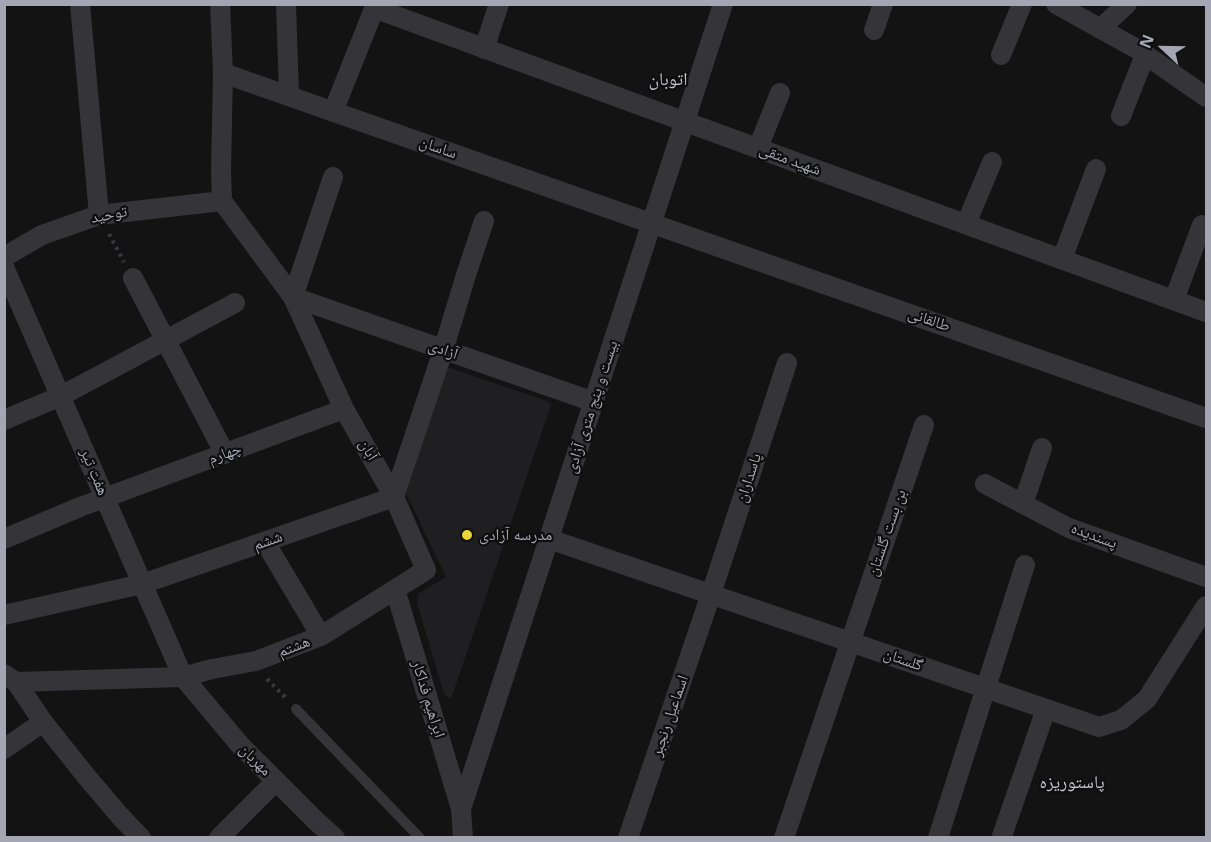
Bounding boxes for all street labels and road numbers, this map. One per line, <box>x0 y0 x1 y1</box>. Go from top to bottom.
street label: ساسان <box>417 133 459 163</box>
street label: شهید متقی <box>756 140 824 180</box>
street label: توحید <box>89 202 129 228</box>
street label: طالقانی <box>905 304 953 336</box>
street label: آزادی <box>426 336 460 364</box>
street label: بیست و پنج متری آزادی <box>561 338 623 476</box>
street label: آبان <box>354 436 382 464</box>
street label: چهارم <box>206 439 244 469</box>
street label: هفتِ تیر <box>76 446 112 498</box>
street label: پاسداران <box>732 451 766 505</box>
street label: بن بست گلستان <box>863 487 911 579</box>
street label: پسندیده <box>1068 519 1120 553</box>
street label: ششم <box>251 527 285 555</box>
street label: هشتم <box>275 632 313 662</box>
street label: گلستان <box>881 644 925 676</box>
street label: ابراهیم فداکار <box>407 658 449 740</box>
street label: اسماعیل رنجبر <box>647 673 693 759</box>
street label: مهربان <box>235 740 275 780</box>

